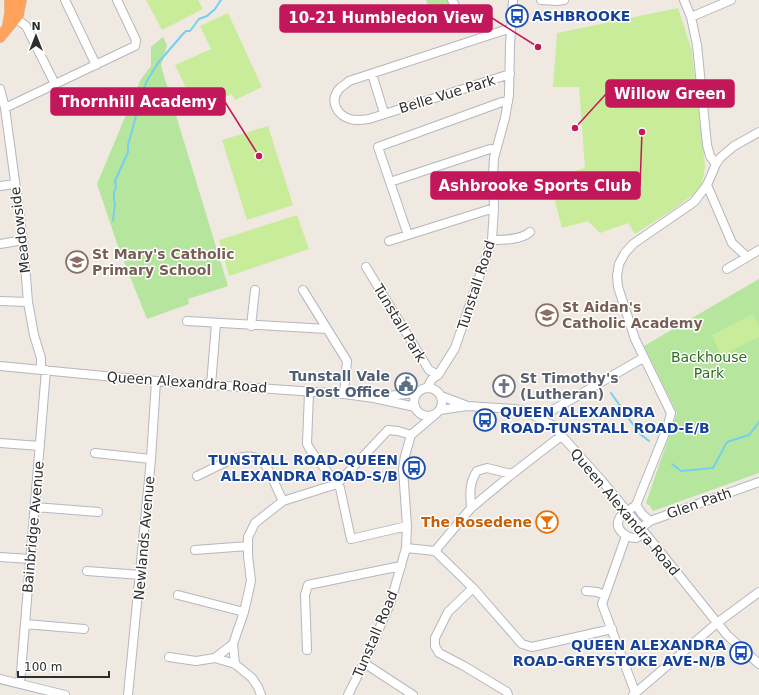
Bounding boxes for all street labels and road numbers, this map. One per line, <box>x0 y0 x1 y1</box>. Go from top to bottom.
street label: Belle Vue Park <box>397 71 498 116</box>
street label: Meadowside <box>7 186 33 274</box>
street label: Tunstall Road <box>454 238 498 333</box>
street label: Tunstall Park <box>370 280 430 366</box>
street label: Queen Alexandra Road <box>106 368 268 396</box>
street label: Queen Alexandra Road <box>567 445 683 579</box>
street label: Bainbridge Avenue <box>19 460 47 594</box>
street label: Newlands Avenue <box>131 475 157 601</box>
street label: Glen Path <box>665 484 733 522</box>
street label: Tunstall Road <box>349 588 401 681</box>

